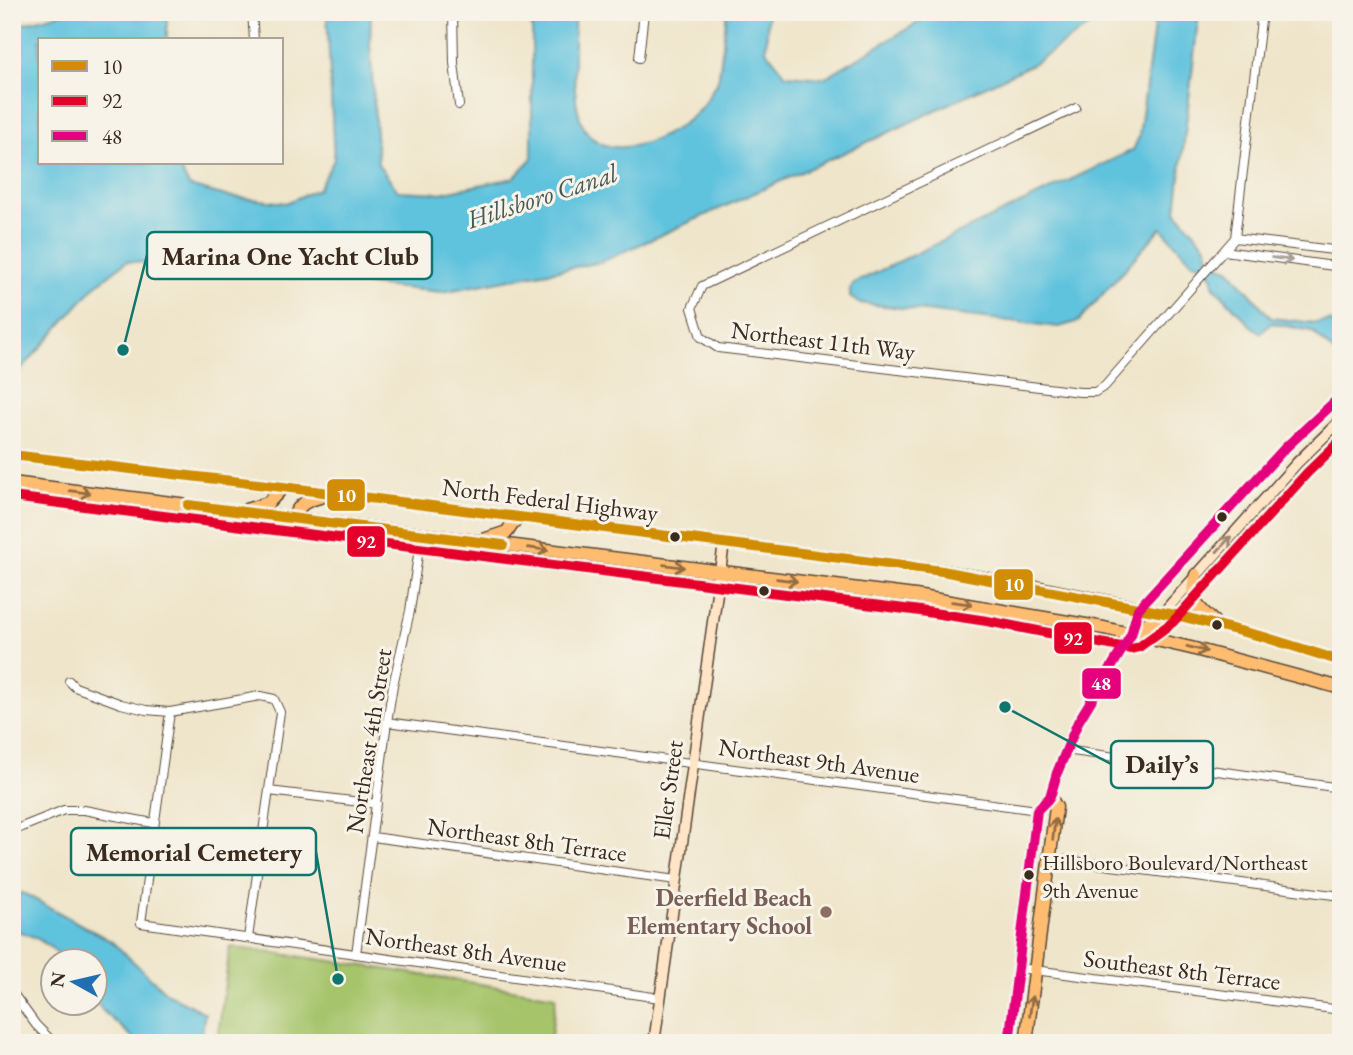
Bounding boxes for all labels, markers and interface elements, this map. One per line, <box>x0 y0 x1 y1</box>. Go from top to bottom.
legend <box>38 38 284 164</box>
text: 10 <box>102 53 122 80</box>
text: 92 <box>102 87 122 114</box>
text: 48 <box>102 123 122 150</box>
water label: Hillsboro Canal <box>461 156 622 237</box>
callout: Marina One Yacht Club <box>147 232 432 279</box>
text: Marina One Yacht Club <box>161 239 419 273</box>
one-way arrow <box>1271 252 1293 265</box>
street label: Northeast 11th Way <box>729 314 917 367</box>
street label: North Federal Highway <box>440 471 660 528</box>
line badge: 10 <box>326 478 366 512</box>
text: 10 <box>336 483 356 508</box>
one-way arrow <box>68 485 91 498</box>
unlabelled marker <box>1215 510 1229 524</box>
line badge: 92 <box>346 525 386 558</box>
text: 92 <box>356 529 376 554</box>
unlabelled marker <box>668 530 682 544</box>
one-way arrow <box>1216 536 1233 553</box>
one-way arrow <box>526 543 548 556</box>
one-way arrow <box>663 560 685 573</box>
line badge: 10 <box>993 568 1034 601</box>
text: 10 <box>1004 572 1024 597</box>
one-way arrow <box>775 573 798 586</box>
unlabelled marker <box>757 584 771 598</box>
one-way arrow <box>950 597 973 610</box>
unlabelled marker <box>1210 618 1224 632</box>
line badge: 92 <box>1053 621 1093 655</box>
text: 92 <box>1063 626 1083 651</box>
one-way arrow <box>1185 643 1208 656</box>
street label: Northeast 4th Street <box>339 646 398 836</box>
line badge: 48 <box>1081 667 1122 700</box>
text: 48 <box>1091 671 1111 696</box>
street label: Northeast 9th Avenue <box>716 731 922 790</box>
street label: Eller Street <box>645 738 690 842</box>
callout: Daily’s <box>1111 741 1213 788</box>
text: Daily’s <box>1125 747 1199 781</box>
street label: Northeast 8th Terrace <box>425 810 629 869</box>
one-way arrow <box>1047 819 1060 841</box>
callout: Memorial Cemetery <box>71 828 316 875</box>
text: Memorial Cemetery <box>86 835 303 869</box>
place label: Hillsboro Boulevard/Northeast 9th Avenue <box>1042 848 1308 905</box>
marker: Hillsboro Boulevard/Northeast 9th Avenue <box>1022 868 1036 882</box>
place label: Deerfield Beach Elementary School <box>627 882 813 942</box>
marker: Deerfield Beach Elementary School <box>818 904 834 920</box>
street label: Northeast 8th Avenue <box>363 920 569 979</box>
street label: Southeast 8th Terrace <box>1082 942 1282 997</box>
north arrow <box>38 946 108 1016</box>
text: N <box>44 970 71 989</box>
one-way arrow <box>1025 996 1038 1018</box>

